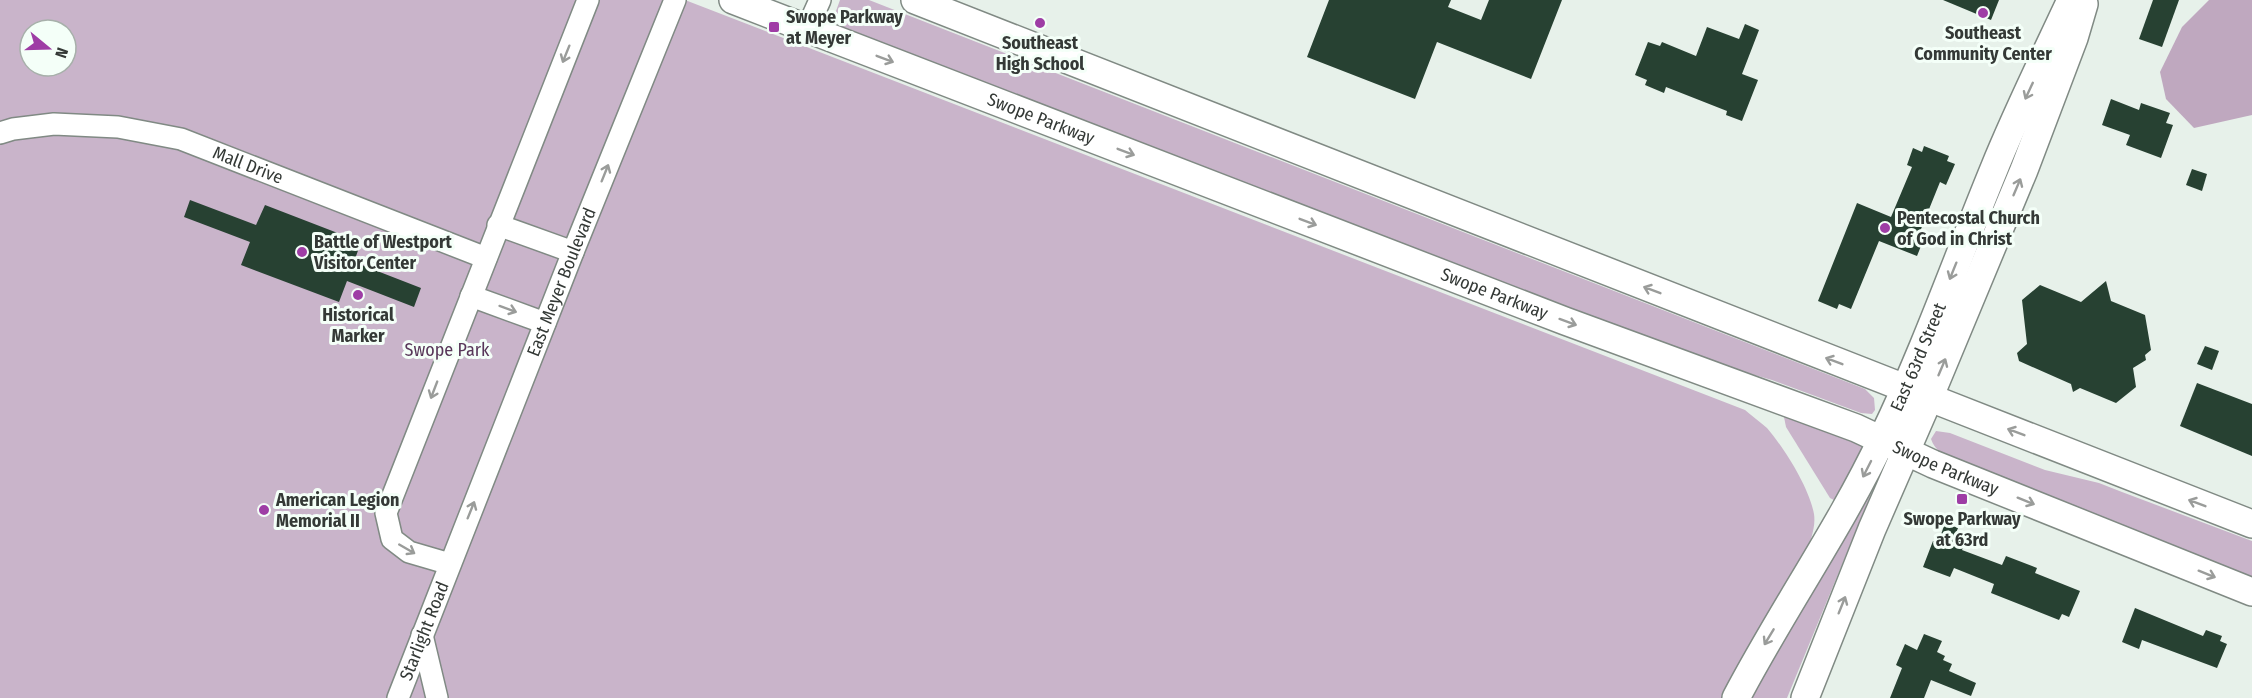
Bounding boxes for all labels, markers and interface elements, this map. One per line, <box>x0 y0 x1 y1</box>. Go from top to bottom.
place label: Swope Parkway at Meyer <box>786 6 903 49</box>
marker: Southeast Community Center <box>1976 6 1990 20</box>
marker: Southeast High School <box>1033 16 1047 30</box>
north arrow <box>18 18 78 78</box>
marker: Swope Parkway at Meyer <box>767 20 781 34</box>
place label: Southeast Community Center <box>1914 22 2052 65</box>
place label: Southeast High School <box>996 32 1084 75</box>
text: N <box>51 45 72 60</box>
one-way arrow <box>560 45 571 63</box>
one-way arrow <box>875 55 894 66</box>
one-way arrow <box>2022 82 2034 100</box>
street label: Swope Parkway <box>984 88 1098 149</box>
street label: Mall Drive <box>210 142 286 189</box>
one-way arrow <box>1116 147 1135 158</box>
one-way arrow <box>600 164 611 182</box>
one-way arrow <box>2012 178 2023 196</box>
street label: East Meyer Boulevard <box>522 204 601 359</box>
place label: Pentecostal Church of God in Christ <box>1897 207 2040 250</box>
one-way arrow <box>1298 217 1317 228</box>
marker: Pentecostal Church of God in Christ <box>1878 221 1892 235</box>
place label: Battle of Westport Visitor Center <box>313 231 453 274</box>
marker: Battle of Westport Visitor Center <box>295 245 309 259</box>
one-way arrow <box>1947 261 1958 280</box>
street label: Swope Parkway <box>1438 263 1551 324</box>
one-way arrow <box>1644 284 1662 295</box>
marker: Historical Marker <box>351 288 365 302</box>
street label: East 63rd Street <box>1886 300 1951 415</box>
place label: Historical Marker <box>322 304 394 347</box>
one-way arrow <box>498 305 517 316</box>
one-way arrow <box>1559 317 1577 328</box>
park label: Swope Park <box>405 339 490 361</box>
one-way arrow <box>1825 355 1844 366</box>
one-way arrow <box>1937 358 1948 377</box>
one-way arrow <box>428 381 439 399</box>
one-way arrow <box>2007 426 2025 437</box>
street label: Swope Parkway <box>1889 436 2002 500</box>
one-way arrow <box>1860 459 1872 477</box>
place label: American Legion Memorial II <box>275 489 399 532</box>
marker: Swope Parkway at 63rd <box>1955 492 1969 506</box>
one-way arrow <box>2016 496 2035 507</box>
one-way arrow <box>2189 496 2207 507</box>
one-way arrow <box>466 501 477 520</box>
marker: American Legion Memorial II <box>257 503 271 517</box>
place label: Swope Parkway at 63rd <box>1904 508 2021 551</box>
one-way arrow <box>398 543 415 555</box>
one-way arrow <box>2197 569 2216 580</box>
street label: Starlight Road <box>395 578 454 684</box>
one-way arrow <box>1837 596 1848 614</box>
one-way arrow <box>1763 628 1775 645</box>

